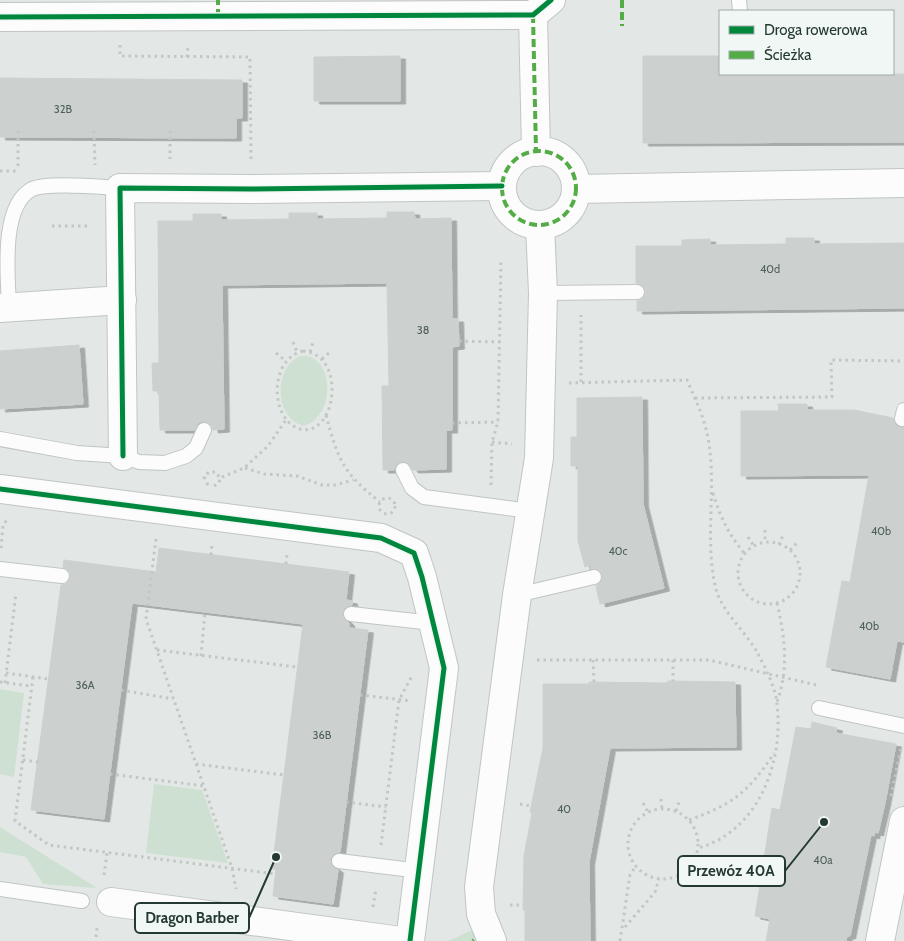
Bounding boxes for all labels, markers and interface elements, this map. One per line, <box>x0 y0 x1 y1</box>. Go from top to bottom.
legend <box>719 10 894 75</box>
text: Droga rowerowa <box>764 21 868 39</box>
text: Ścieżka <box>764 45 812 64</box>
house number: 32B <box>54 102 73 116</box>
house number: 40d <box>760 262 780 276</box>
house number: 38 <box>417 323 429 337</box>
house number: 40b <box>871 524 891 538</box>
house number: 40c <box>608 544 628 558</box>
house number: 40b <box>859 619 879 633</box>
house number: 36A <box>76 678 95 692</box>
house number: 36B <box>313 728 332 742</box>
house number: 40 <box>557 802 571 816</box>
house number: 40a <box>813 853 833 867</box>
callout: Przewóz 40A <box>678 856 785 886</box>
text: Przewóz 40A <box>687 862 775 880</box>
callout: Dragon Barber <box>135 903 249 933</box>
text: Dragon Barber <box>145 909 239 927</box>

